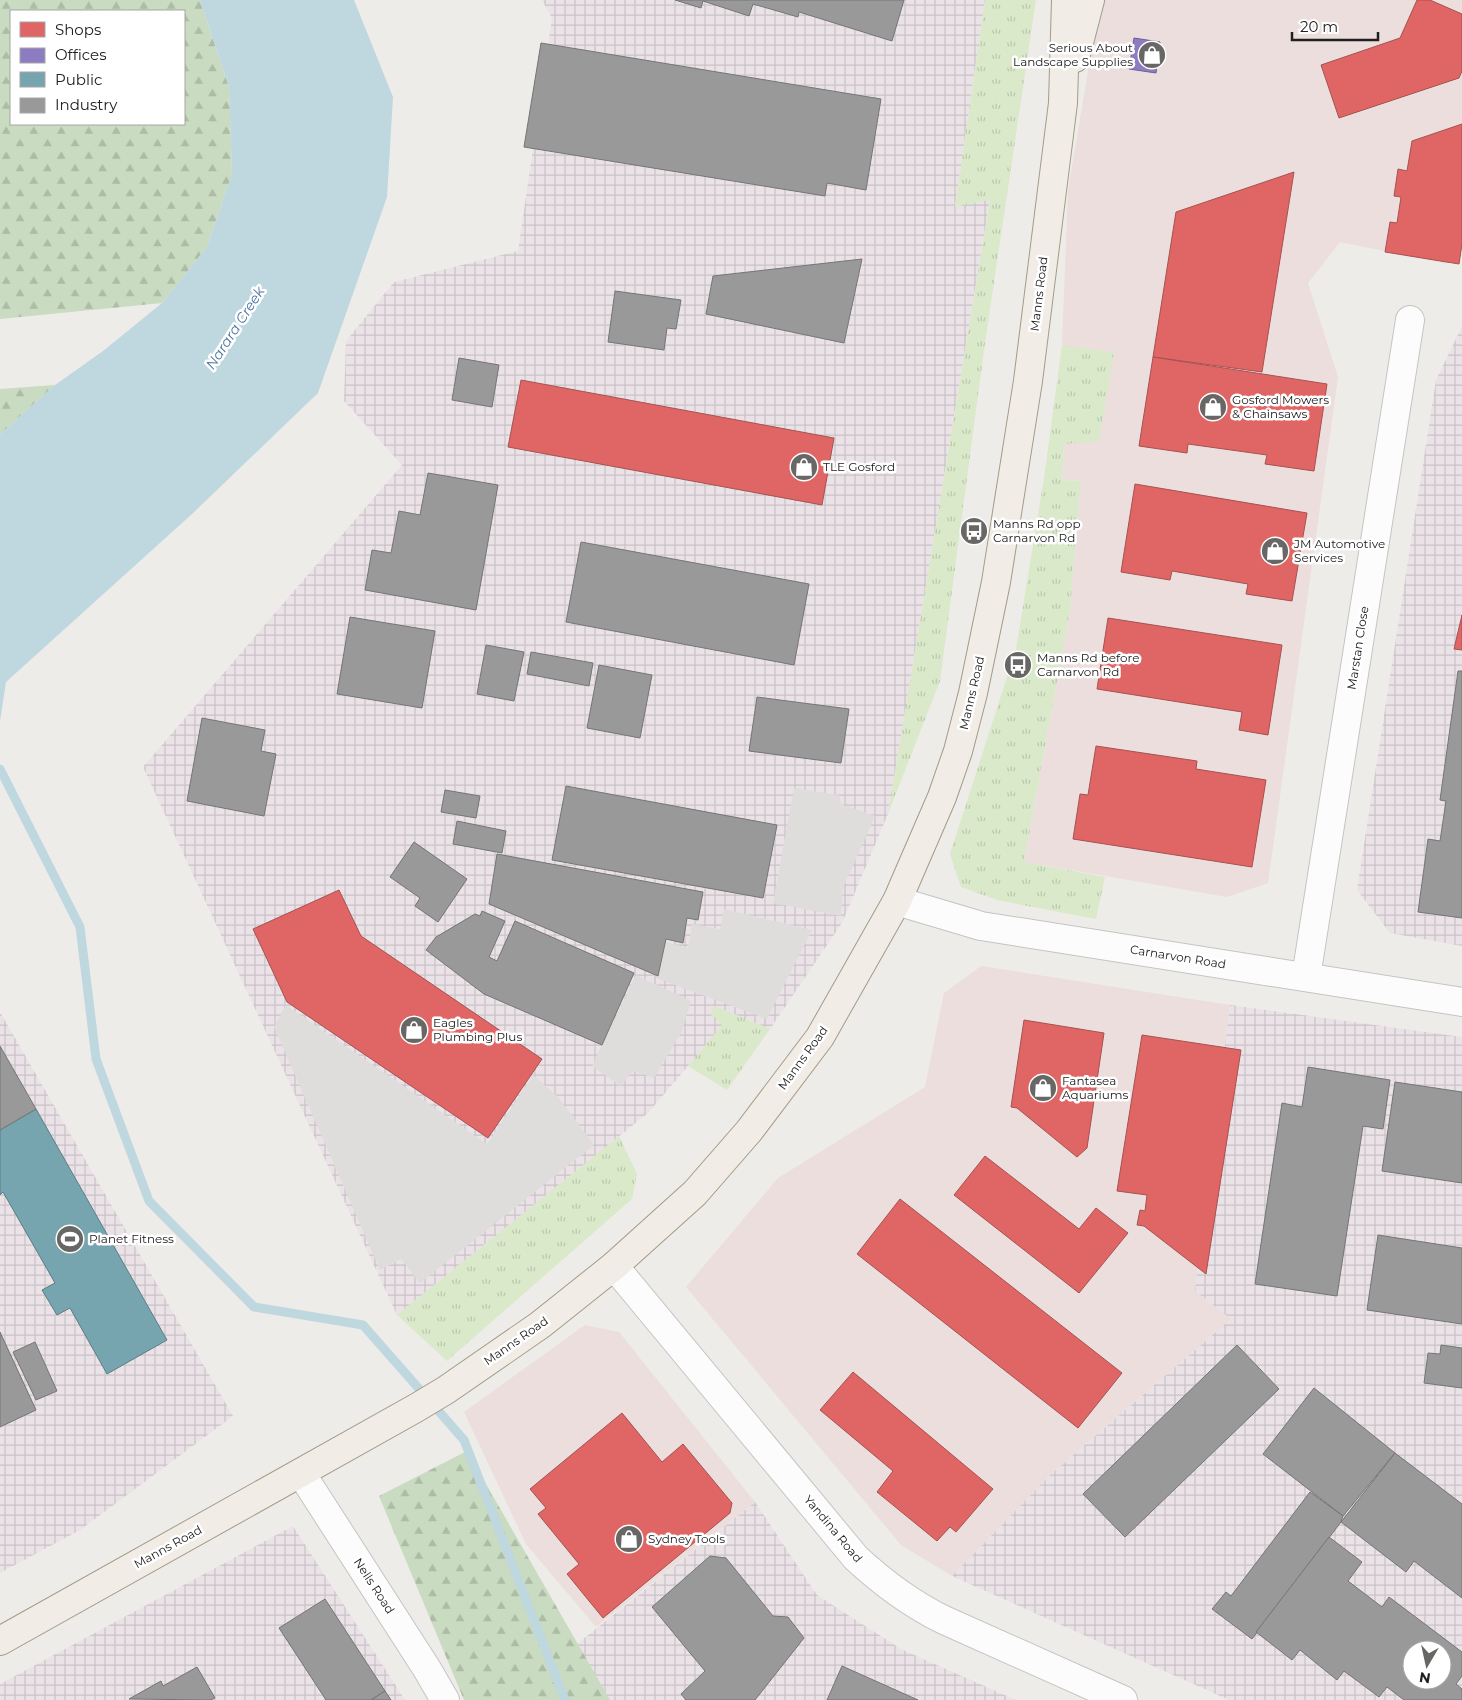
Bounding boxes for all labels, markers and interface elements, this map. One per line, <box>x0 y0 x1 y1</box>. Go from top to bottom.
legend <box>10 10 185 125</box>
scale bar <box>1292 10 1378 42</box>
text: 20 m <box>1300 17 1338 36</box>
text: Shops <box>55 20 101 39</box>
place label: Serious About Landscape Supplies <box>1013 40 1133 69</box>
shop icon: Serious About Landscape Supplies <box>1137 40 1167 70</box>
text: Offices <box>55 45 107 64</box>
text: Public <box>55 70 103 89</box>
text: Industry <box>55 95 118 114</box>
street label: Manns Road <box>1026 256 1051 332</box>
water label: Narara Creek <box>202 283 269 373</box>
shop icon: Gosford Mowers & Chainsaws <box>1198 392 1228 422</box>
place label: Gosford Mowers & Chainsaws <box>1232 392 1329 421</box>
shop icon: TLE Gosford <box>789 452 819 482</box>
place label: TLE Gosford <box>823 459 895 474</box>
bus stop icon: Manns Rd opp Carnarvon Rd <box>959 516 989 546</box>
place label: Manns Rd opp Carnarvon Rd <box>993 516 1081 545</box>
shop icon: JM Automotive Services <box>1260 536 1290 566</box>
place label: JM Automotive Services <box>1293 536 1385 565</box>
street label: Marstan Close <box>1343 605 1372 691</box>
bus stop icon: Manns Rd before Carnarvon Rd <box>1003 650 1033 680</box>
place label: Manns Rd before Carnarvon Rd <box>1037 650 1140 679</box>
street label: Manns Road <box>956 655 987 731</box>
street label: Carnarvon Road <box>1129 942 1227 971</box>
shop icon: Eagles Plumbing Plus <box>399 1015 429 1045</box>
place label: Eagles Plumbing Plus <box>433 1015 522 1044</box>
street label: Manns Road <box>774 1023 831 1093</box>
shop icon: Fantasea Aquariums <box>1028 1073 1058 1103</box>
place label: Fantasea Aquariums <box>1062 1073 1129 1102</box>
sports icon: Planet Fitness <box>55 1224 85 1254</box>
place label: Planet Fitness <box>89 1231 174 1246</box>
street label: Manns Road <box>481 1313 551 1368</box>
street label: Yandina Road <box>801 1492 866 1565</box>
street label: Manns Road <box>131 1522 204 1571</box>
shop icon: Sydney Tools <box>614 1524 644 1554</box>
place label: Sydney Tools <box>648 1531 725 1546</box>
street label: Nells Road <box>351 1555 398 1617</box>
north arrow <box>1402 1640 1452 1690</box>
text: N <box>1418 1668 1432 1688</box>

